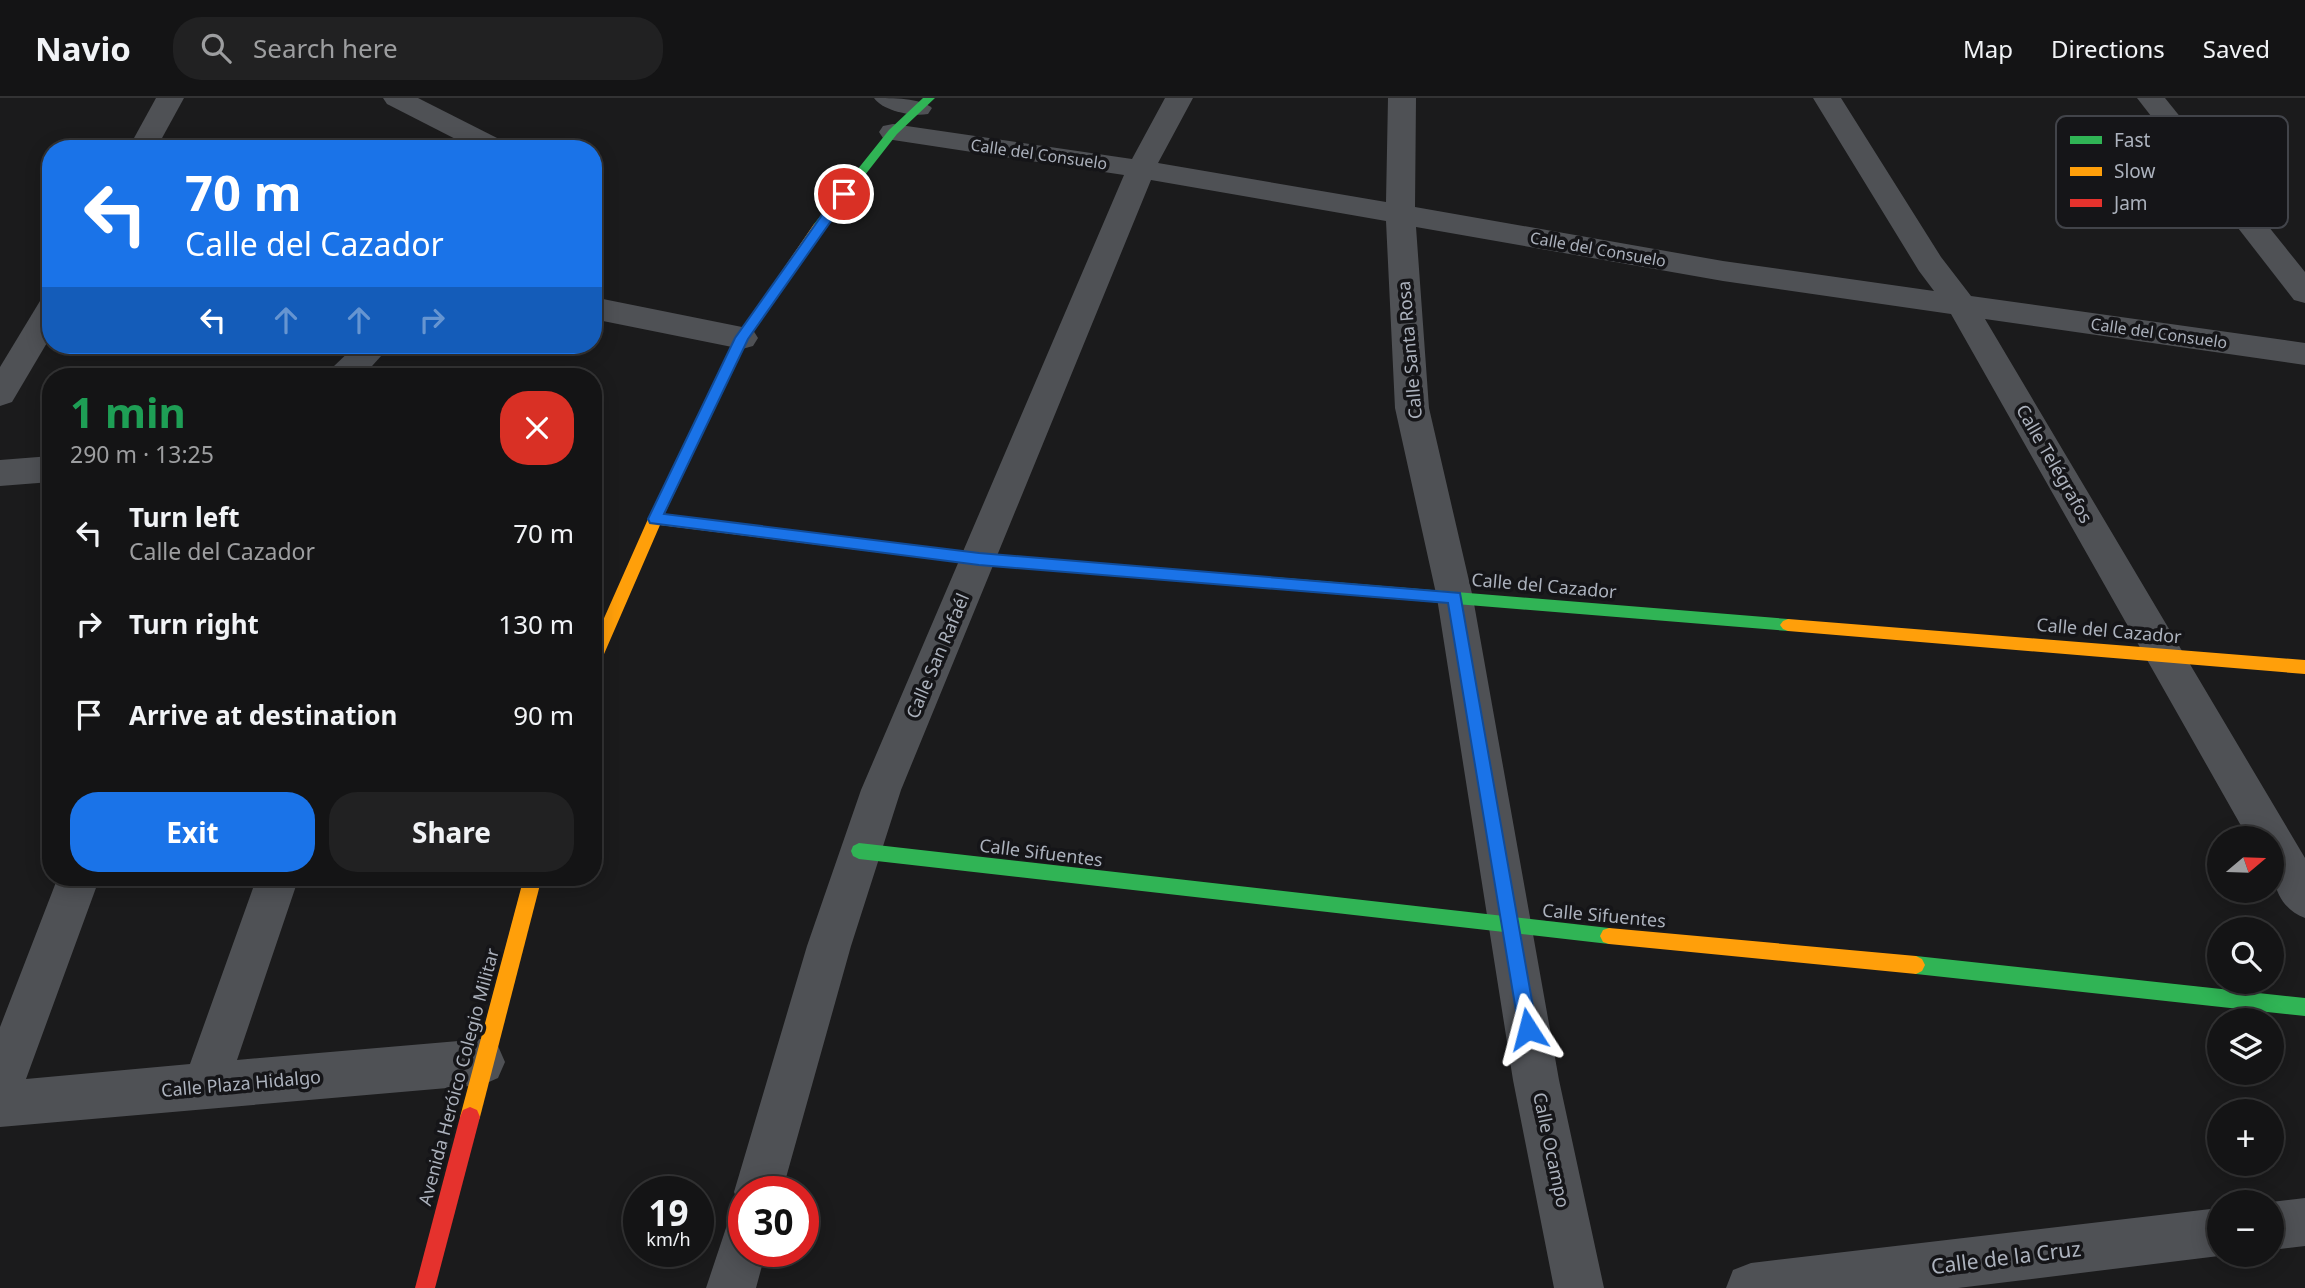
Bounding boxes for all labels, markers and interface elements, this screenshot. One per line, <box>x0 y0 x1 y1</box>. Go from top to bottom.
search box <box>173 17 663 80</box>
text: Navio <box>35 26 131 71</box>
icon: search <box>197 29 235 67</box>
text: Search here <box>253 30 398 66</box>
text: Map <box>1963 32 2013 65</box>
text: Directions <box>2051 32 2165 65</box>
text: Saved <box>2203 32 2270 65</box>
legend <box>2056 116 2288 228</box>
text: Fast <box>2114 127 2151 153</box>
street label: Calle del Consuelo <box>969 134 1109 174</box>
text: Slow <box>2114 158 2155 184</box>
text: 70 m <box>185 159 302 225</box>
pin <box>814 164 874 224</box>
icon: left <box>70 168 161 259</box>
icon: arrive <box>825 175 863 213</box>
text: Jam <box>2112 190 2148 216</box>
text: Calle del Cazador <box>185 222 444 265</box>
street label: Calle del Consuelo <box>1528 226 1668 272</box>
street label: Calle Santa Rosa <box>1391 280 1427 420</box>
icon: left <box>194 301 232 339</box>
icon: ahead <box>267 301 305 339</box>
icon: ahead <box>340 301 378 339</box>
icon: right <box>413 301 451 339</box>
street label: Calle del Consuelo <box>2089 313 2229 353</box>
text: 1 min <box>70 383 186 440</box>
button: close <box>500 391 574 465</box>
street label: Calle Telégrafos <box>2011 400 2099 527</box>
text: 290 m · 13:25 <box>70 438 214 470</box>
text: Turn left <box>129 499 240 535</box>
icon: left <box>70 514 108 552</box>
text: 70 m <box>513 515 574 551</box>
text: Calle del Cazador <box>129 535 315 567</box>
street label: Calle del Cazador <box>1471 567 1618 603</box>
street label: Calle San Rafaél <box>900 589 974 722</box>
icon: right <box>70 605 108 643</box>
text: Turn right <box>129 606 259 642</box>
text: 130 m <box>498 606 574 642</box>
street label: Calle del Cazador <box>2036 612 2183 648</box>
icon: arrive <box>70 696 108 734</box>
text: Arrive at destination <box>129 697 398 733</box>
text: 90 m <box>513 697 574 733</box>
button: Exit <box>70 792 315 872</box>
button: Share <box>329 792 574 872</box>
north arrow <box>2207 826 2284 903</box>
map controls <box>2207 826 2284 1267</box>
street label: Calle Sifuentes <box>978 833 1104 871</box>
street label: Calle Sifuentes <box>1541 898 1667 932</box>
button: search <box>2207 917 2284 994</box>
street label: Avenida Heróico Colegio Militar <box>412 945 504 1208</box>
position arrow <box>1491 992 1565 1066</box>
button: layers <box>2207 1008 2284 1085</box>
street label: Calle Plaza Hidalgo <box>160 1064 322 1102</box>
street label: Calle Ocampo <box>1528 1090 1576 1210</box>
button: + <box>2207 1099 2284 1176</box>
speed limit sign: 30 <box>728 1176 819 1267</box>
text: 19 <box>648 1189 689 1236</box>
button: − <box>2207 1190 2284 1267</box>
text: km/h <box>646 1227 691 1251</box>
street label: Calle de la Cruz <box>1929 1234 2083 1280</box>

